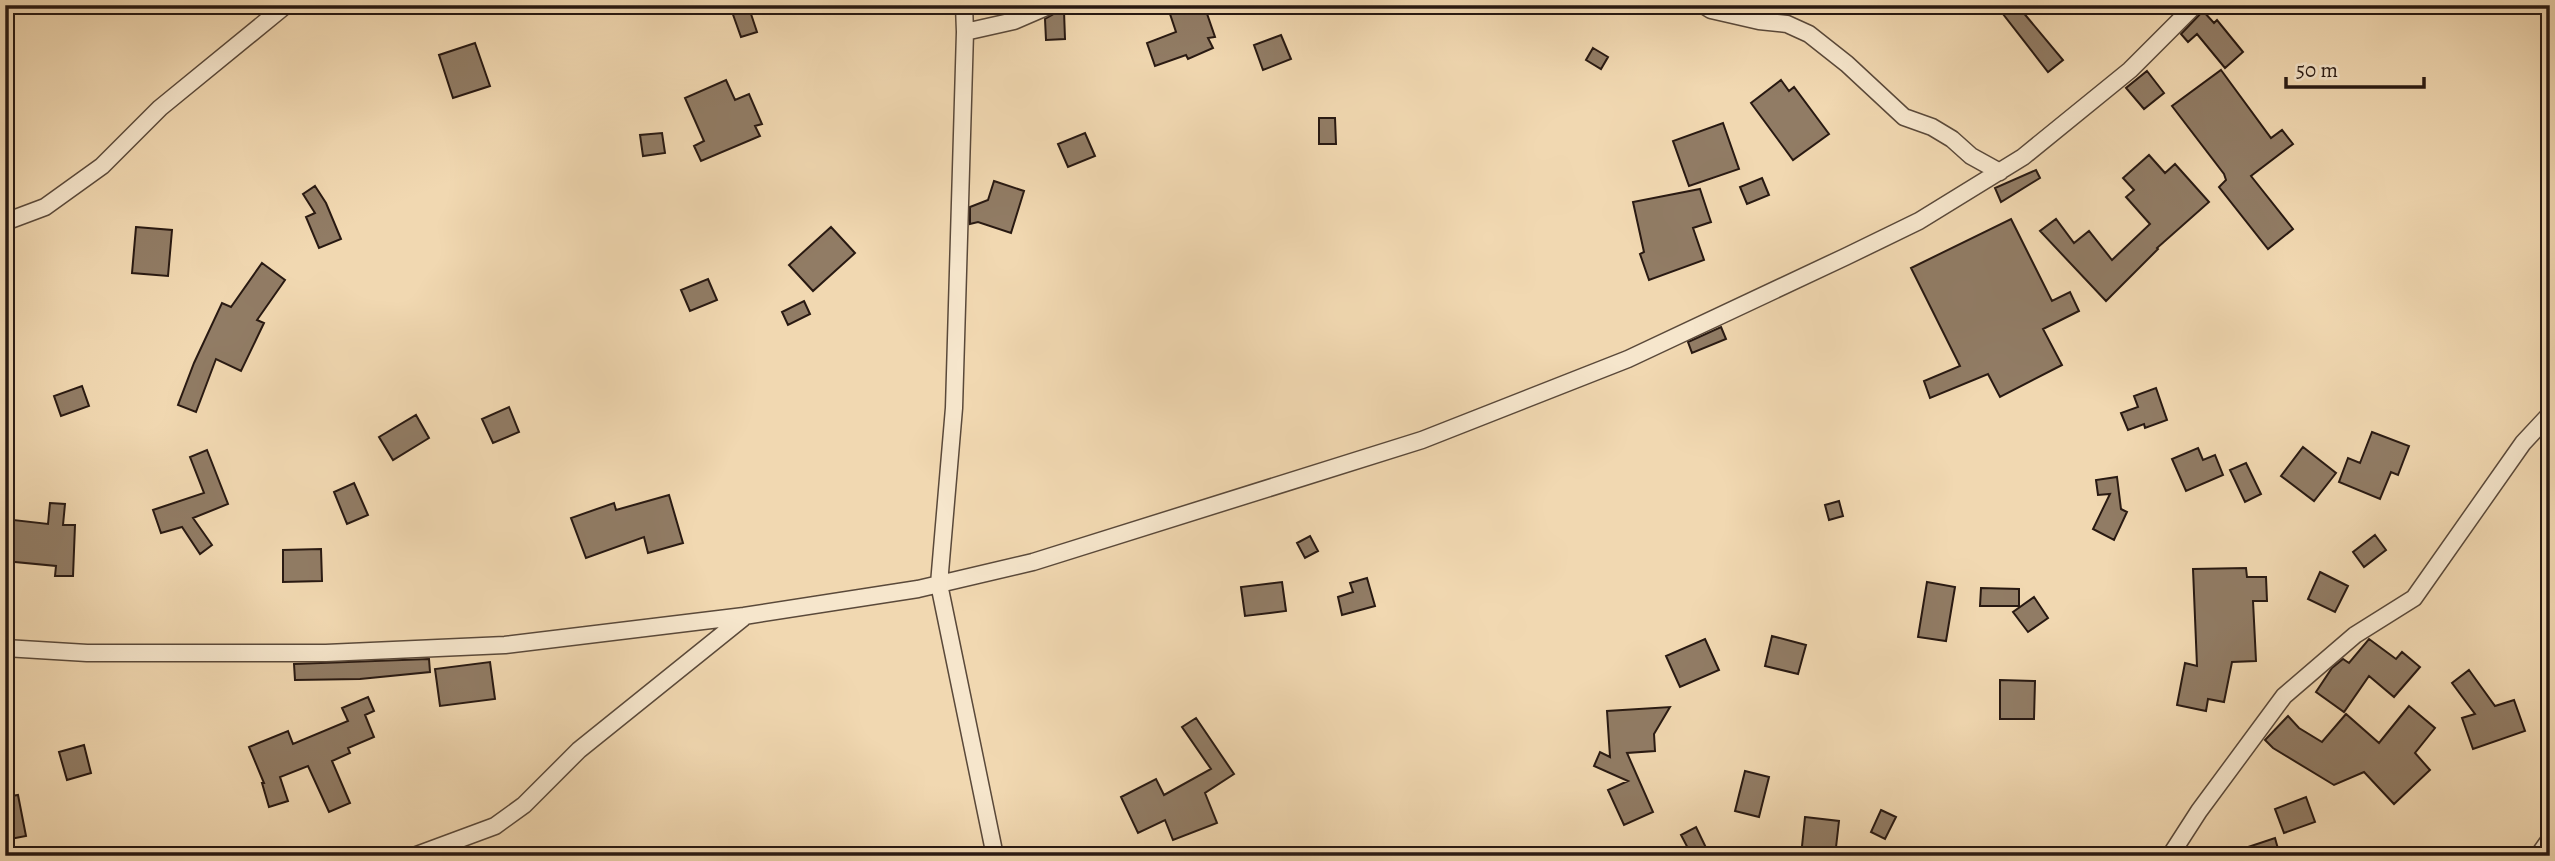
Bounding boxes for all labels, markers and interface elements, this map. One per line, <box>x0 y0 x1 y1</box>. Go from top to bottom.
scale bar <box>2286 46 2424 90</box>
text: 50 m <box>2296 56 2338 84</box>

